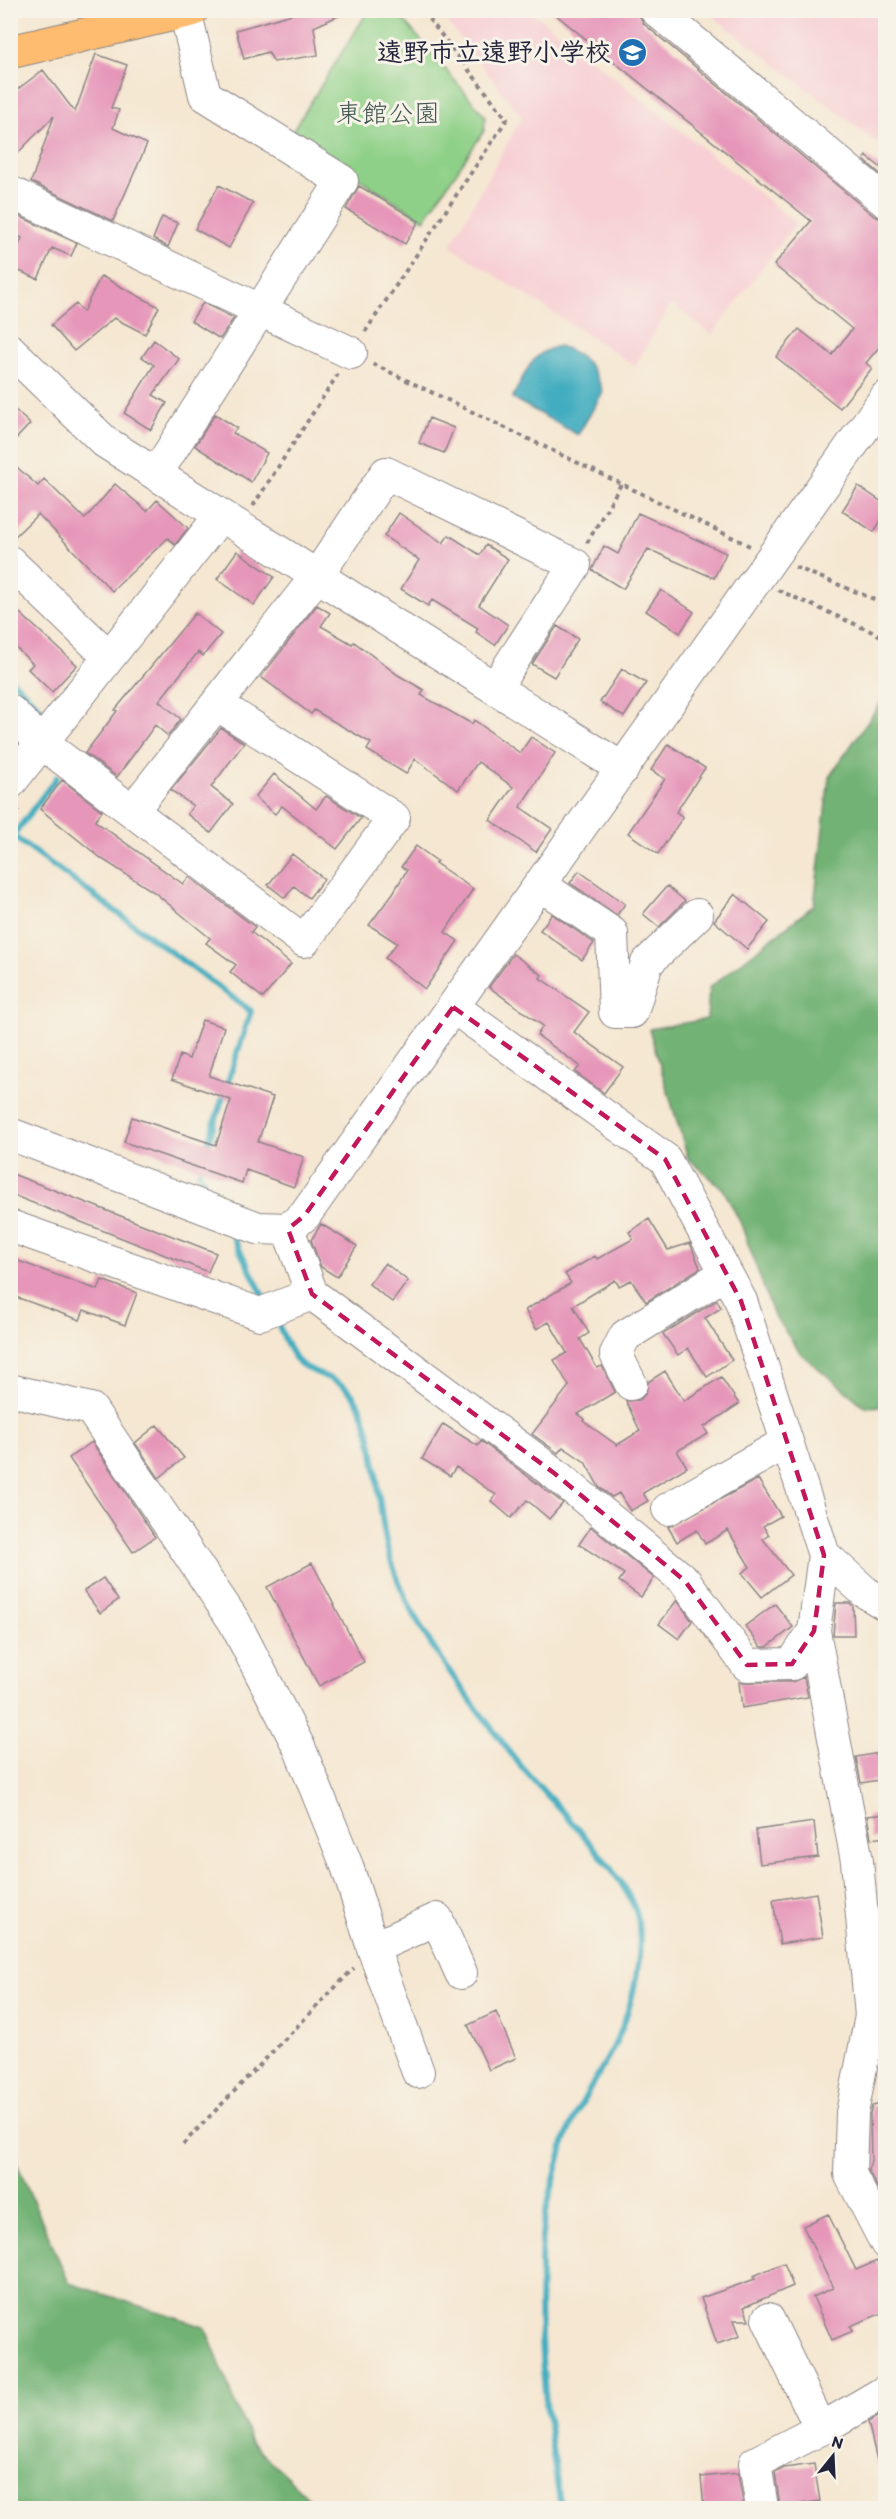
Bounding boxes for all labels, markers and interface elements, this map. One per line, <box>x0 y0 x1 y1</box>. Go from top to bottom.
place label: 遠野市立遠野小学校 <box>377 36 611 68</box>
school or university icon: 遠野市立遠野小学校 <box>616 36 648 68</box>
park label: 東館公園 <box>336 97 440 129</box>
north arrow <box>803 2426 863 2486</box>
text: N <box>829 2432 846 2453</box>

